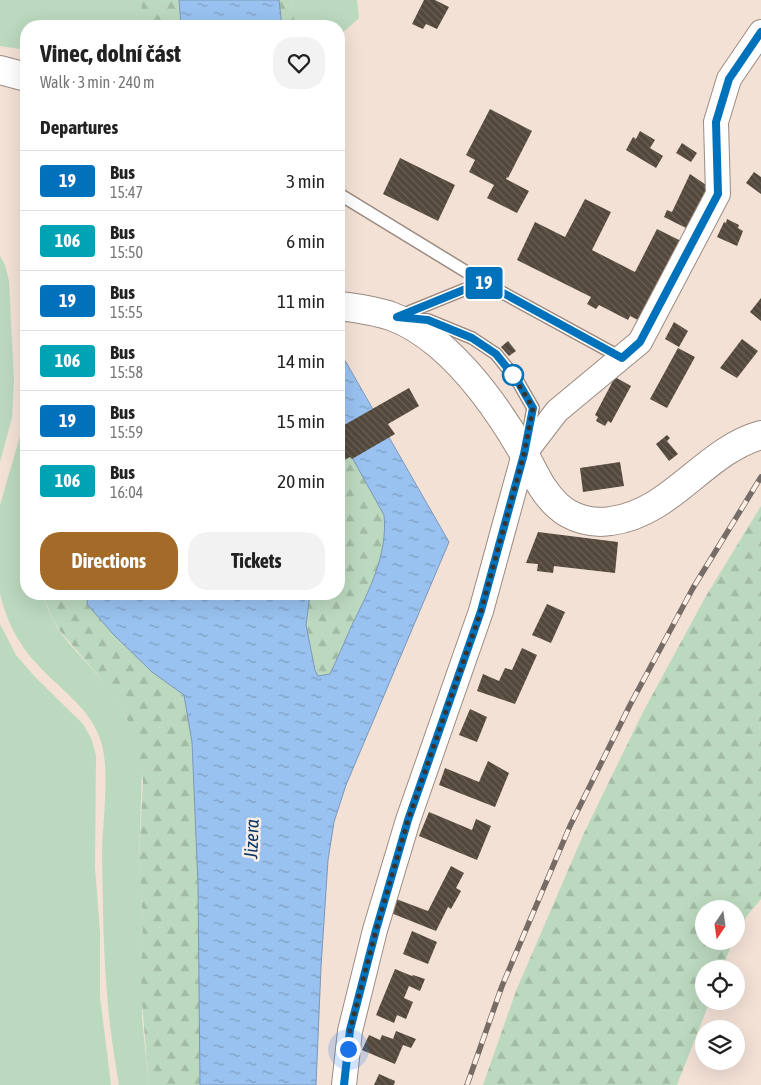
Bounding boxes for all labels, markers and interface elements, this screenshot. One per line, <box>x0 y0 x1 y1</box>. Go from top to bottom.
button: heart <box>273 37 325 89</box>
text: Vinec, dolní část <box>40 40 181 67</box>
text: Walk · 3 min · 240 m <box>40 73 154 91</box>
text: Departures <box>40 116 118 138</box>
text: Bus <box>110 161 135 183</box>
text: 19 <box>59 170 76 191</box>
text: 3 min <box>286 170 325 192</box>
text: 15:47 <box>110 183 143 201</box>
text: Bus <box>110 221 135 243</box>
text: 106 <box>55 230 80 251</box>
text: 6 min <box>286 230 325 252</box>
text: 15:50 <box>110 243 143 261</box>
line badge: 19 <box>462 267 506 299</box>
text: 19 <box>476 272 492 293</box>
text: Bus <box>110 281 135 303</box>
text: 19 <box>59 290 76 311</box>
text: 11 min <box>277 290 325 312</box>
text: 15:55 <box>110 303 143 321</box>
text: Bus <box>110 341 135 363</box>
text: 106 <box>55 350 80 371</box>
text: 14 min <box>277 350 325 372</box>
text: 15:58 <box>110 363 143 381</box>
unlabelled marker <box>502 364 524 386</box>
text: Bus <box>110 401 135 423</box>
text: 19 <box>59 410 76 431</box>
text: 15 min <box>277 410 325 432</box>
text: 15:59 <box>110 423 143 441</box>
text: Bus <box>110 461 135 483</box>
text: 106 <box>55 470 80 491</box>
text: 20 min <box>277 470 325 492</box>
text: 16:04 <box>110 483 143 501</box>
button: Directions <box>40 532 178 590</box>
button: Tickets <box>188 532 325 590</box>
water label: Jizera <box>239 819 263 860</box>
north arrow <box>695 900 745 950</box>
map controls <box>695 900 745 1070</box>
button: locate <box>695 960 745 1010</box>
button: layers <box>695 1020 745 1070</box>
your location <box>336 1037 361 1062</box>

